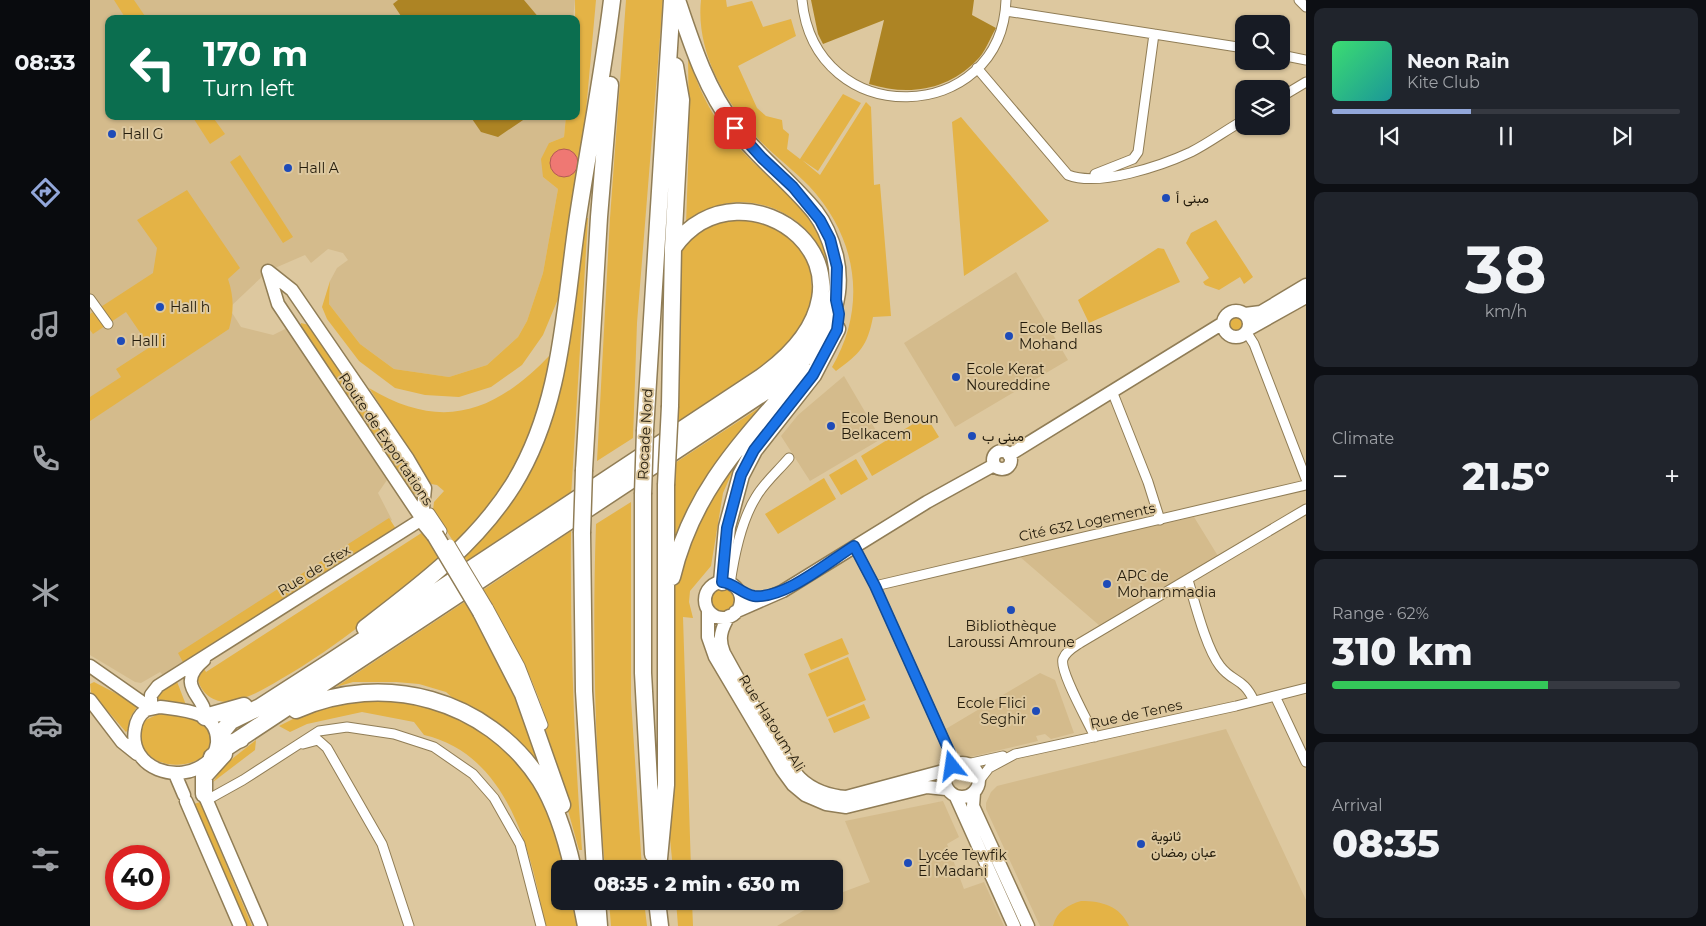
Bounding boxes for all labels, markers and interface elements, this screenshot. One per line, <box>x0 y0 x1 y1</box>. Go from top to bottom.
map controls <box>1235 15 1290 135</box>
button: search <box>1235 15 1290 70</box>
text: 170 m <box>203 32 308 75</box>
icon: left <box>120 35 185 100</box>
text: 08:33 <box>14 49 76 76</box>
text: Neon Rain <box>1407 50 1510 73</box>
text: Kite Club <box>1407 73 1480 92</box>
text: Turn left <box>203 75 295 102</box>
button: layers <box>1235 80 1290 135</box>
pin <box>714 107 756 149</box>
icon: arrive <box>721 114 749 142</box>
icon: previous <box>1376 122 1404 150</box>
icon: pause <box>1492 122 1520 150</box>
icon: next <box>1608 122 1636 150</box>
place label: Hall G <box>122 125 164 143</box>
marker: Hall G <box>106 128 118 140</box>
place label: Hall A <box>298 159 340 177</box>
marker: Hall A <box>282 162 294 174</box>
icon: directions <box>28 175 63 210</box>
place label: مبنى أ <box>1176 189 1209 207</box>
marker: مبنى أ <box>1160 192 1172 204</box>
text: 38 <box>1465 230 1547 309</box>
place label: Hall h <box>170 298 210 316</box>
marker: Hall h <box>154 301 166 313</box>
text: km/h <box>1485 302 1527 321</box>
icon: music <box>28 308 63 343</box>
place label: Ecole Bellas Mohand <box>1019 319 1102 353</box>
marker: Ecole Bellas Mohand <box>1003 330 1015 342</box>
place label: Hall i <box>131 332 166 350</box>
marker: Hall i <box>115 335 127 347</box>
place label: Ecole Kerat Noureddine <box>966 360 1050 394</box>
street label: Route de Exportations <box>335 369 437 509</box>
marker: Ecole Kerat Noureddine <box>950 371 962 383</box>
street label: Rocade Nord <box>634 388 656 480</box>
place label: Ecole Benoun Belkacem <box>841 409 939 443</box>
marker: Ecole Benoun Belkacem <box>825 420 837 432</box>
place label: مبنى ب <box>982 427 1024 445</box>
text: Climate <box>1332 429 1394 448</box>
marker: مبنى ب <box>966 430 978 442</box>
icon: phone <box>28 441 63 476</box>
text: 21.5° <box>1462 453 1550 500</box>
text: − <box>1332 459 1348 493</box>
text: + <box>1664 459 1680 493</box>
street label: Cité 632 Logements <box>1017 499 1157 545</box>
street label: Rue de Sfex <box>274 540 354 599</box>
place label: APC de Mohammadia <box>1117 567 1216 601</box>
icon: climate <box>28 575 63 610</box>
marker: APC de Mohammadia <box>1101 578 1113 590</box>
marker: Bibliothèque Laroussi Amroune <box>1005 604 1017 616</box>
text: Range · 62% <box>1332 604 1429 623</box>
place label: Bibliothèque Laroussi Amroune <box>947 617 1075 651</box>
text: 310 km <box>1332 628 1473 675</box>
street label: Rue Hatoum Ali <box>735 671 809 775</box>
place label: Ecole Flici Seghir <box>956 694 1026 728</box>
street label: Rue de Tenes <box>1088 695 1184 733</box>
marker: Ecole Flici Seghir <box>1030 705 1042 717</box>
icon: car <box>28 708 63 743</box>
position arrow <box>925 739 977 791</box>
text: Arrival <box>1332 796 1382 815</box>
text: 08:35 <box>1332 820 1440 867</box>
place label: ثانوية عبان رمضان <box>1151 827 1216 861</box>
marker: ثانوية عبان رمضان <box>1135 838 1147 850</box>
icon: filters <box>28 842 63 877</box>
speed limit sign: 40 <box>105 845 170 910</box>
place label: Lycée Tewfik El Madani <box>918 846 1007 880</box>
marker: Lycée Tewfik El Madani <box>902 857 914 869</box>
text: 08:35 · 2 min · 630 m <box>594 873 800 896</box>

